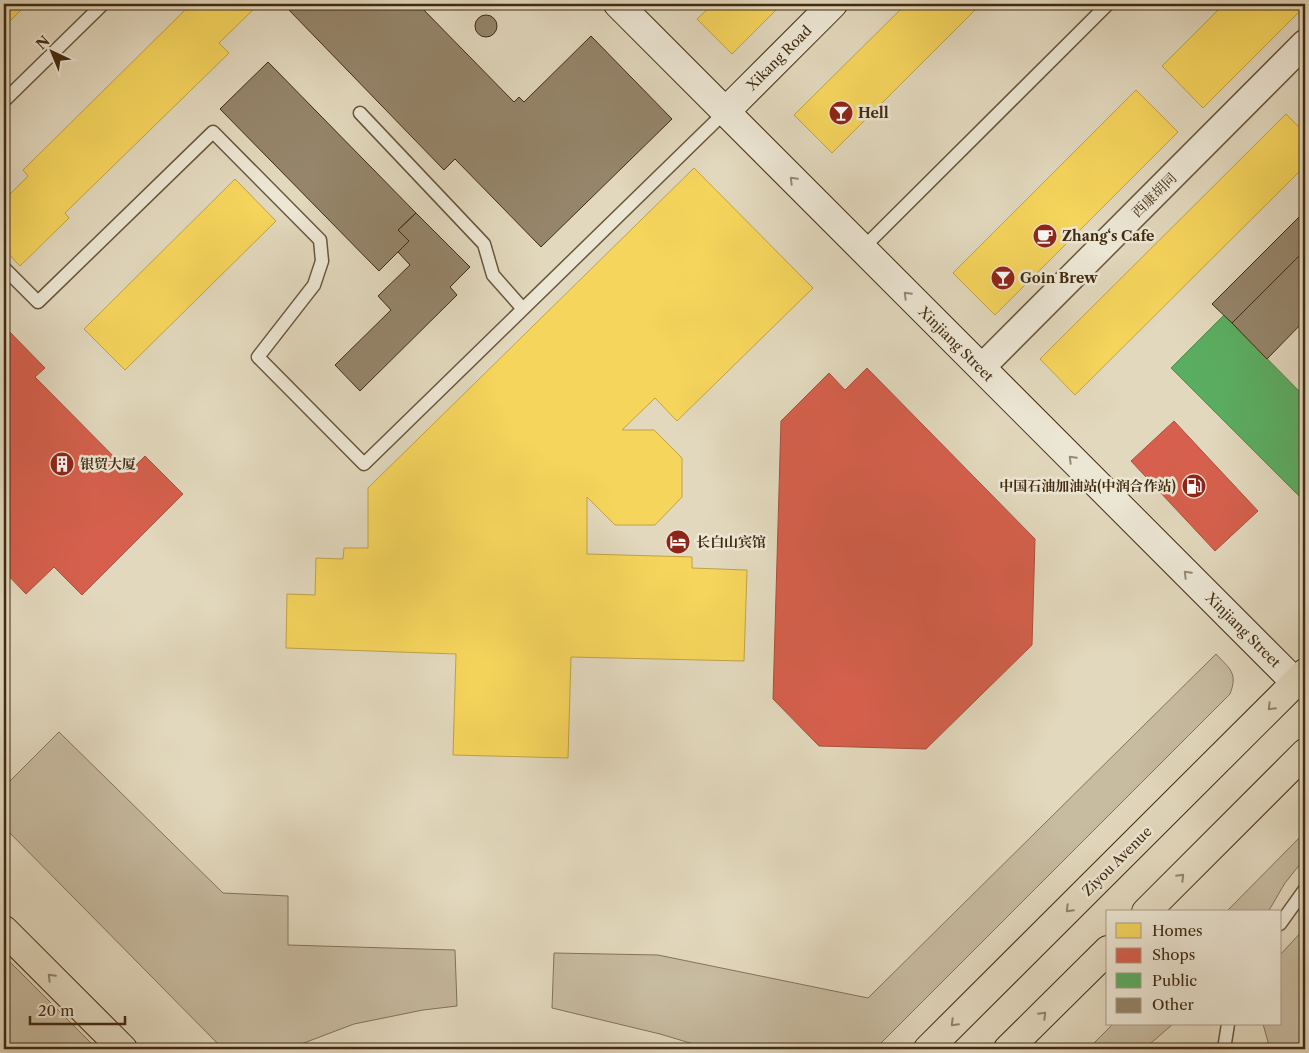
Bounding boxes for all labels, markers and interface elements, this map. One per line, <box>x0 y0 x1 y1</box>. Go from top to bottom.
street label: Xikang Road <box>742 21 816 95</box>
north arrow <box>28 28 78 78</box>
text: N <box>32 32 54 53</box>
bar icon: Hell <box>828 100 854 126</box>
place label: Hell <box>858 104 889 122</box>
street label: 西康胡同 <box>1128 169 1180 221</box>
one-way arrow <box>789 177 798 186</box>
cafe icon: Zhang‘s Cafe <box>1032 223 1058 249</box>
place label: Zhang‘s Cafe <box>1062 227 1154 245</box>
bar icon: Goin Brew <box>990 265 1016 291</box>
place label: Goin Brew <box>1020 269 1098 287</box>
one-way arrow <box>904 292 913 301</box>
street label: Xinjiang Street <box>914 302 997 385</box>
building icon: 银贸大厦 <box>49 451 75 477</box>
place label: 银贸大厦 <box>80 455 136 473</box>
one-way arrow <box>1069 456 1078 465</box>
fuel station icon: 中国石油加油站(中润合作站) <box>1181 473 1207 499</box>
place label: 中国石油加油站(中润合作站) <box>999 477 1176 495</box>
hotel icon: 长白山宾馆 <box>665 529 691 555</box>
place label: 长白山宾馆 <box>696 533 766 551</box>
one-way arrow <box>1184 571 1193 580</box>
street label: Xinjiang Street <box>1201 588 1284 671</box>
one-way arrow <box>1268 702 1277 711</box>
street label: Ziyou Avenue <box>1078 822 1156 900</box>
one-way arrow <box>1175 874 1184 883</box>
one-way arrow <box>1066 903 1075 912</box>
legend <box>1106 910 1282 1026</box>
text: Homes <box>1152 921 1203 940</box>
text: Shops <box>1152 945 1195 964</box>
text: Public <box>1152 971 1197 990</box>
one-way arrow <box>48 974 57 983</box>
scale bar <box>30 993 125 1025</box>
text: Other <box>1152 995 1195 1014</box>
text: 20 m <box>38 1001 74 1020</box>
one-way arrow <box>1037 1012 1046 1021</box>
one-way arrow <box>951 1018 960 1027</box>

